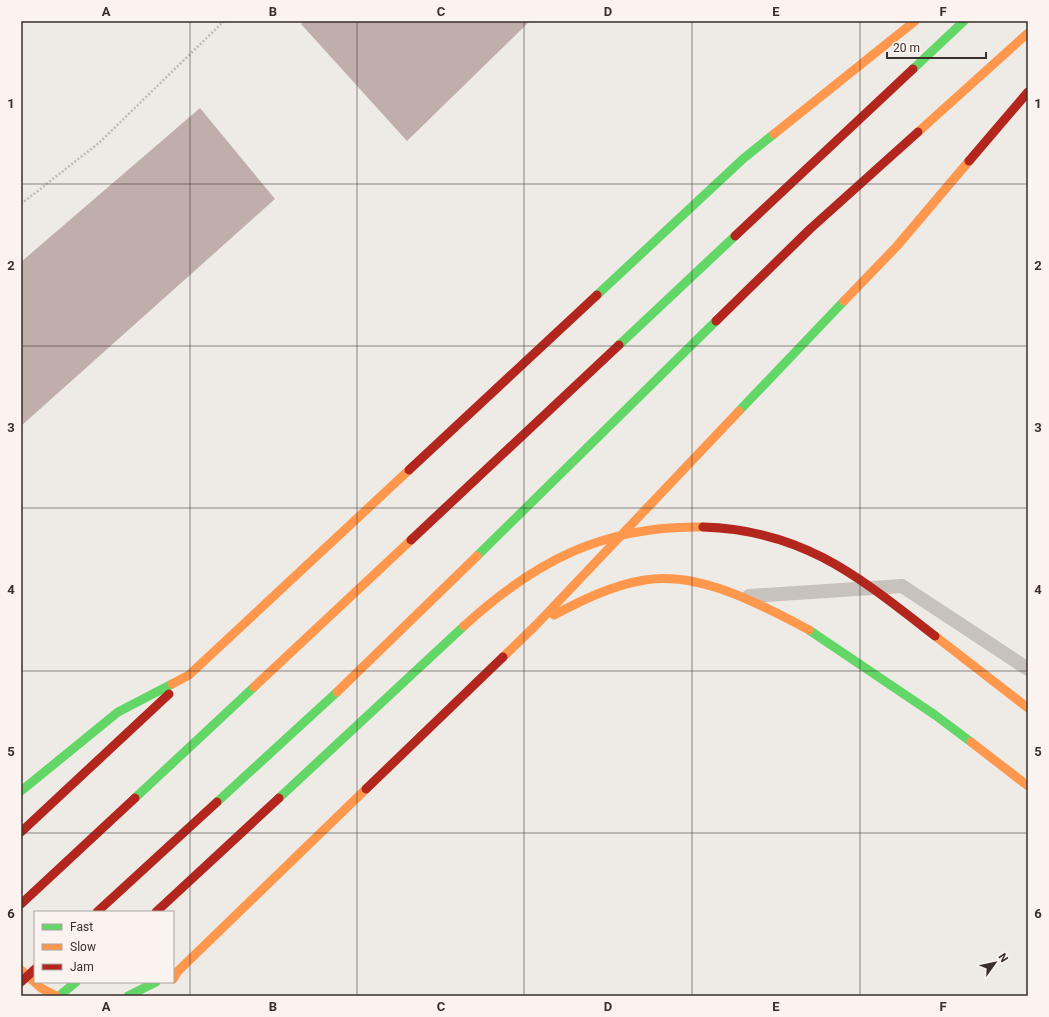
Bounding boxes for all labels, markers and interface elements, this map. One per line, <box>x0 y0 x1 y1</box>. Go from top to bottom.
text: A <box>102 4 111 19</box>
text: B <box>269 4 277 19</box>
text: C <box>437 4 446 19</box>
text: D <box>604 4 612 19</box>
text: E <box>772 4 780 19</box>
text: F <box>939 4 947 19</box>
scale bar <box>887 34 986 60</box>
text: 20 m <box>893 41 920 55</box>
text: 1 <box>7 96 15 111</box>
text: 1 <box>1034 96 1042 111</box>
text: 2 <box>7 258 15 273</box>
text: 2 <box>1034 258 1042 273</box>
text: 3 <box>7 420 15 435</box>
text: 3 <box>1034 420 1042 435</box>
text: 4 <box>7 582 15 597</box>
text: 4 <box>1034 582 1042 597</box>
text: 5 <box>7 744 15 759</box>
text: 5 <box>1034 744 1042 759</box>
text: 6 <box>7 906 15 921</box>
text: 6 <box>1034 906 1042 921</box>
legend <box>34 911 174 983</box>
text: Fast <box>70 920 93 934</box>
text: Slow <box>70 940 96 954</box>
north arrow <box>975 943 1015 983</box>
text: N <box>995 951 1011 965</box>
text: Jam <box>70 960 94 974</box>
text: A <box>102 999 111 1014</box>
text: B <box>269 999 277 1014</box>
text: C <box>437 999 446 1014</box>
text: D <box>604 999 612 1014</box>
text: E <box>772 999 780 1014</box>
text: F <box>939 999 947 1014</box>

